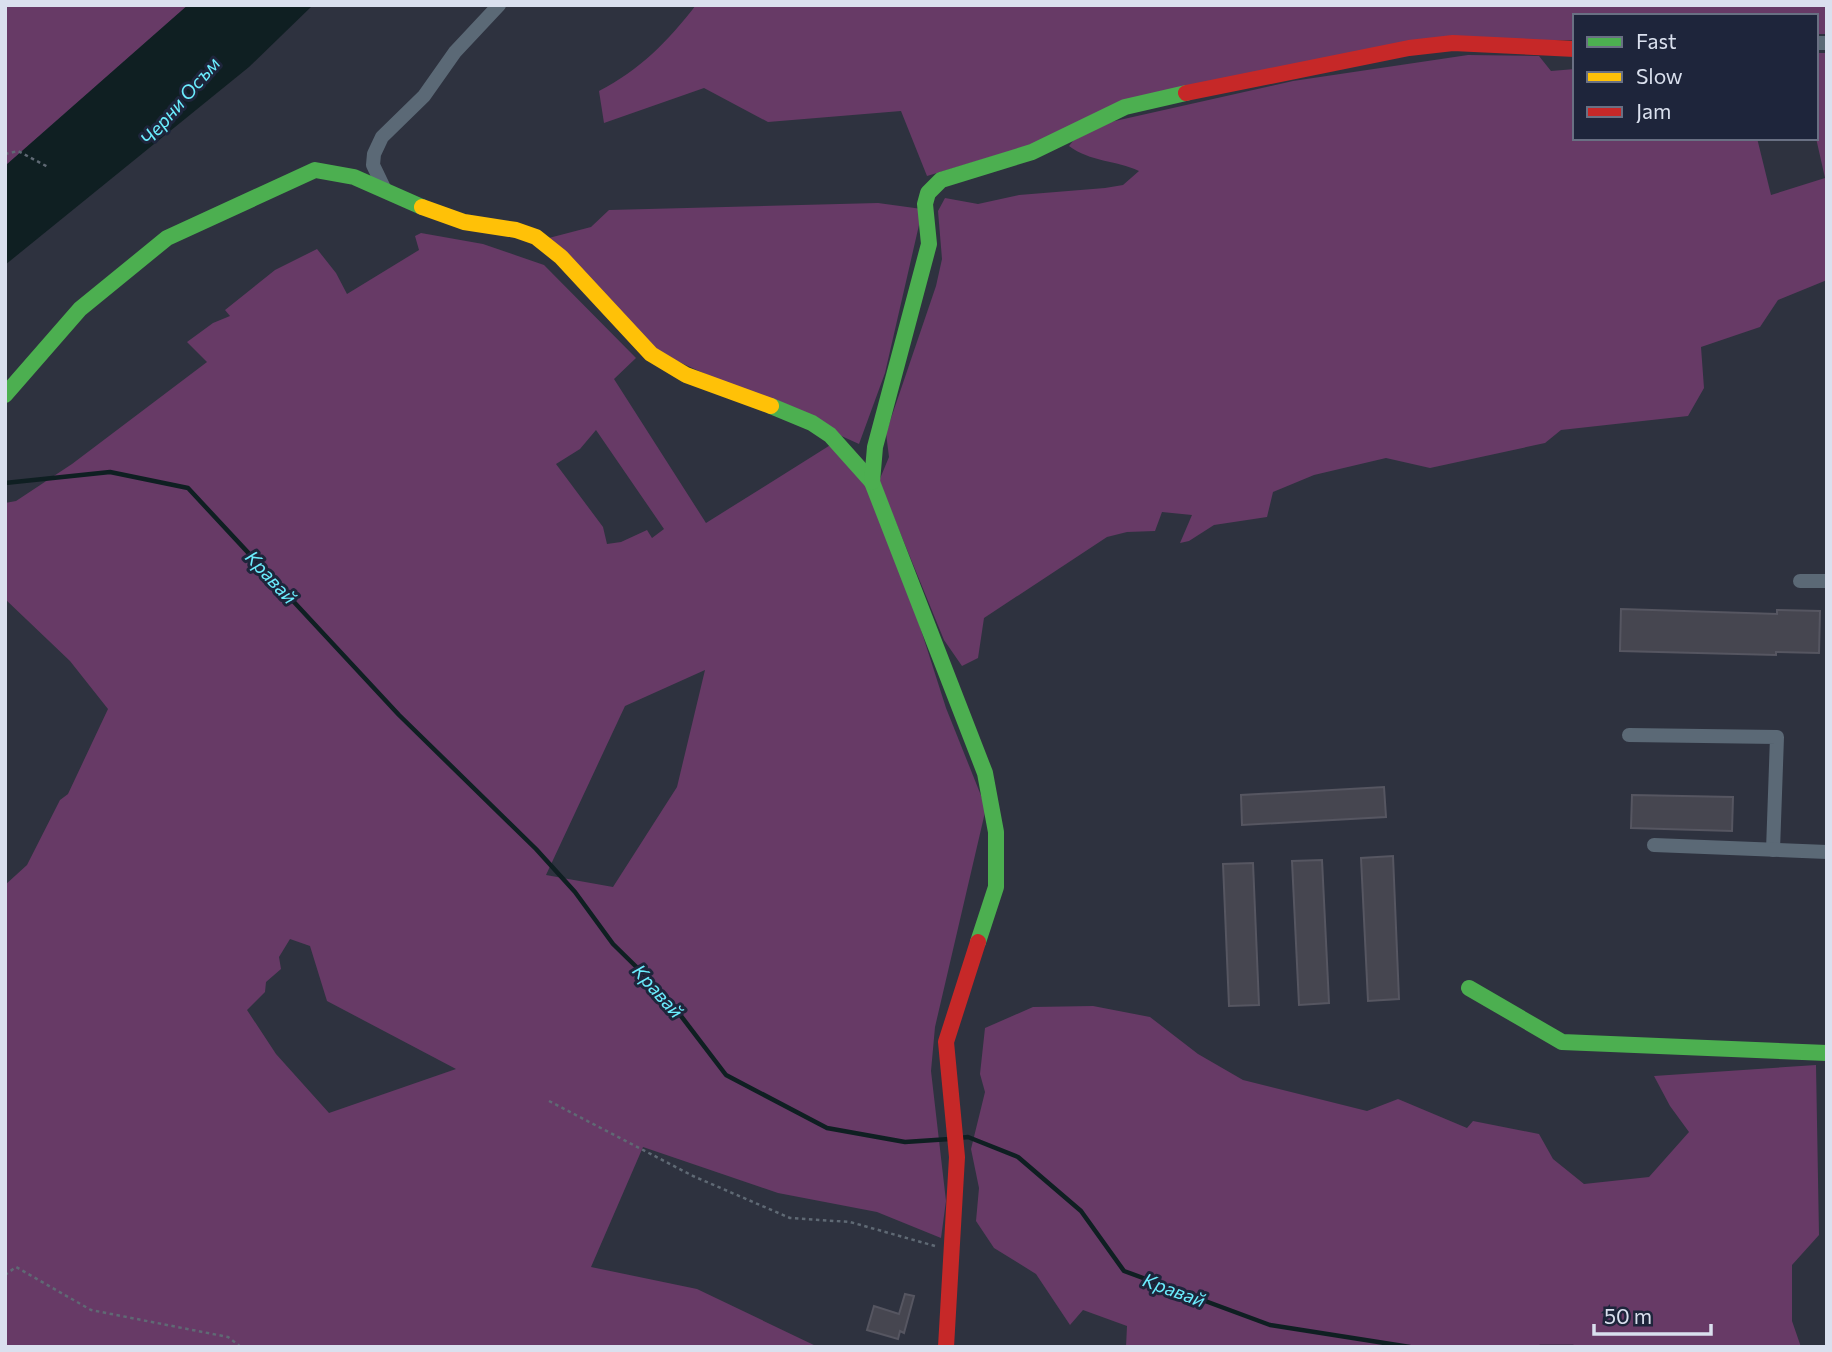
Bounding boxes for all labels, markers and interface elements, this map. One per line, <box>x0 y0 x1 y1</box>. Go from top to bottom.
legend <box>1573 14 1818 140</box>
text: Fast <box>1636 28 1677 53</box>
water label: Черни Осъм <box>135 52 224 150</box>
text: Slow <box>1636 63 1683 88</box>
text: Jam <box>1636 98 1671 123</box>
water label: Кравай <box>241 545 302 608</box>
water label: Кравай <box>628 959 689 1022</box>
water label: Кравай <box>1140 1268 1209 1311</box>
scale bar <box>1594 1292 1711 1336</box>
text: 50 m <box>1604 1303 1652 1328</box>

